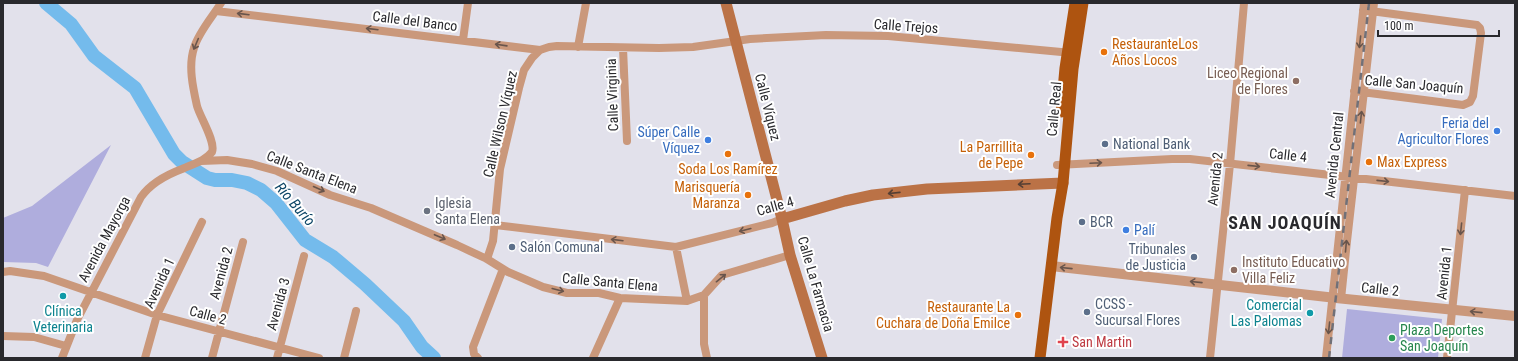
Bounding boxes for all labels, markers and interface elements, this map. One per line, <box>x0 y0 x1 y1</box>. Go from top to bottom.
street label: Calle del Banco <box>372 8 458 34</box>
one-way arrow <box>237 10 250 18</box>
scale bar <box>1378 12 1499 38</box>
street label: Calle Trejos <box>873 16 939 36</box>
text: 100 m <box>1384 19 1414 33</box>
one-way arrow <box>366 26 379 33</box>
one-way arrow <box>1356 35 1364 48</box>
place label: RestauranteLos Años Locos <box>1112 36 1198 68</box>
one-way arrow <box>192 38 199 50</box>
one-way arrow <box>495 41 508 49</box>
marker: RestauranteLos Años Locos <box>1099 47 1109 57</box>
street label: Calle Virginia <box>603 58 621 132</box>
place label: Liceo Regional de Flores <box>1207 65 1288 97</box>
street label: Calle Wilson Víquez <box>480 69 520 179</box>
street label: Calle Víquez <box>752 72 784 142</box>
street label: Calle San Joaquín <box>1364 72 1464 96</box>
marker: Liceo Regional de Flores <box>1291 76 1301 86</box>
street label: Calle Real <box>1044 81 1064 137</box>
street label: Avenida Central <box>1322 111 1346 199</box>
one-way arrow <box>1357 111 1365 124</box>
place label: Feria del Agricultor Flores <box>1398 115 1489 147</box>
place label: Súper Calle Víquez <box>637 124 700 156</box>
marker: Feria del Agricultor Flores <box>1492 126 1502 136</box>
marker: Súper Calle Víquez <box>703 135 713 145</box>
place label: National Bank <box>1113 136 1191 152</box>
place label: La Parrillita de Pepe <box>960 139 1023 171</box>
marker: National Bank <box>1100 139 1110 149</box>
street label: Calle 4 <box>1268 145 1308 165</box>
street label: Calle Santa Elena <box>264 147 360 197</box>
marker: Soda Los Ramírez <box>723 149 733 159</box>
marker: La Parrillita de Pepe <box>1026 150 1036 160</box>
street label: Avenida 2 <box>1204 151 1226 207</box>
place label: Max Express <box>1377 154 1447 170</box>
marker: Max Express <box>1364 157 1374 167</box>
one-way arrow <box>1089 159 1102 167</box>
place label: Soda Los Ramírez <box>678 161 778 177</box>
one-way arrow <box>1247 162 1260 170</box>
one-way arrow <box>1376 177 1389 184</box>
water label: Río Burío <box>271 178 319 230</box>
place label: Marisquería Maranza <box>674 179 740 211</box>
one-way arrow <box>1018 181 1031 188</box>
one-way arrow <box>312 186 324 194</box>
one-way arrow <box>888 189 901 196</box>
marker: Marisquería Maranza <box>743 190 753 200</box>
street label: Avenida Mayorga <box>75 193 133 285</box>
street label: Calle 4 <box>755 193 795 219</box>
place label: Iglesia Santa Elena <box>435 195 500 227</box>
marker: Iglesia Santa Elena <box>422 206 432 216</box>
district label: SAN JOAQUÍN <box>1228 212 1342 233</box>
place label: BCR <box>1090 214 1114 230</box>
marker: BCR <box>1077 217 1087 227</box>
place label: Palí <box>1134 222 1156 238</box>
one-way arrow <box>1458 222 1465 235</box>
marker: Palí <box>1121 225 1131 235</box>
one-way arrow <box>738 226 751 234</box>
one-way arrow <box>433 234 445 242</box>
street label: Calle La Farmacia <box>795 234 837 334</box>
one-way arrow <box>611 237 624 244</box>
place label: Salón Comunal <box>520 239 603 255</box>
one-way arrow <box>1342 240 1350 253</box>
place label: Tribunales de Justicia <box>1126 241 1186 273</box>
marker: Salón Comunal <box>507 242 517 252</box>
street label: Avenida 2 <box>206 245 236 301</box>
street label: Avenida 1 <box>1433 245 1455 301</box>
marker: Tribunales de Justicia <box>1189 252 1199 262</box>
place label: Instituto Educativo Villa Feliz <box>1242 254 1345 286</box>
street label: Avenida 1 <box>140 255 178 311</box>
one-way arrow <box>1060 264 1073 272</box>
marker: Instituto Educativo Villa Feliz <box>1229 265 1239 275</box>
street label: Calle Santa Elena <box>562 270 658 294</box>
one-way arrow <box>715 274 726 282</box>
street label: Avenida 3 <box>263 276 293 332</box>
one-way arrow <box>1190 278 1203 286</box>
street label: Calle 2 <box>1360 279 1400 299</box>
one-way arrow <box>551 287 564 295</box>
marker: Clínica Veterinaria <box>58 291 68 301</box>
place label: CCSS - Sucursal Flores <box>1095 296 1180 328</box>
place label: Comercial Las Palomas <box>1231 297 1302 329</box>
place label: Restaurante La Cuchara de Doña Emilce <box>876 299 1010 331</box>
street label: Calle 2 <box>188 302 228 328</box>
place label: Clínica Veterinaria <box>33 303 93 335</box>
marker: CCSS - Sucursal Flores <box>1082 307 1092 317</box>
marker: Comercial Las Palomas <box>1305 308 1315 318</box>
one-way arrow <box>1470 308 1483 316</box>
marker: Restaurante La Cuchara de Doña Emilce <box>1013 310 1023 320</box>
one-way arrow <box>1325 321 1332 334</box>
place label: Plaza Deportes San Joaquín <box>1400 322 1484 354</box>
marker: Plaza Deportes San Joaquín <box>1387 333 1397 343</box>
place label: San Martin <box>1072 334 1132 350</box>
marker: San Martin <box>1057 336 1069 348</box>

